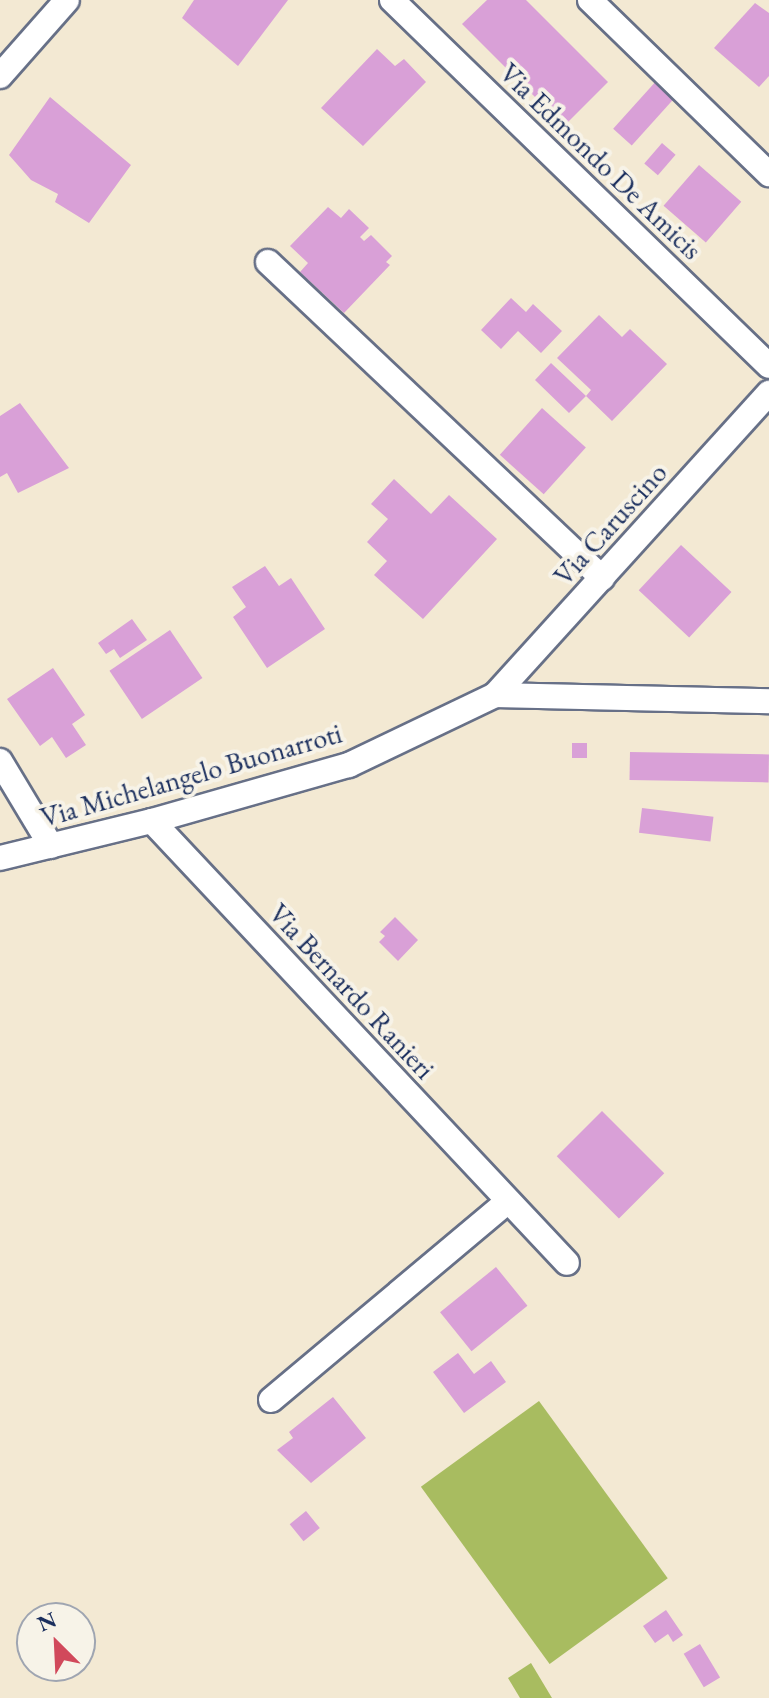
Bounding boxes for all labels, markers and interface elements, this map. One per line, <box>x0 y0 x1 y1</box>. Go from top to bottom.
street label: Via Edmondo De Amicis <box>493 56 709 266</box>
street label: Via Caruscino <box>546 456 674 592</box>
street label: Via Michelangelo Buonarroti <box>36 716 346 834</box>
street label: Via Bernardo Ranieri <box>262 896 442 1086</box>
north arrow <box>16 1602 96 1682</box>
text: N <box>33 1605 61 1638</box>

